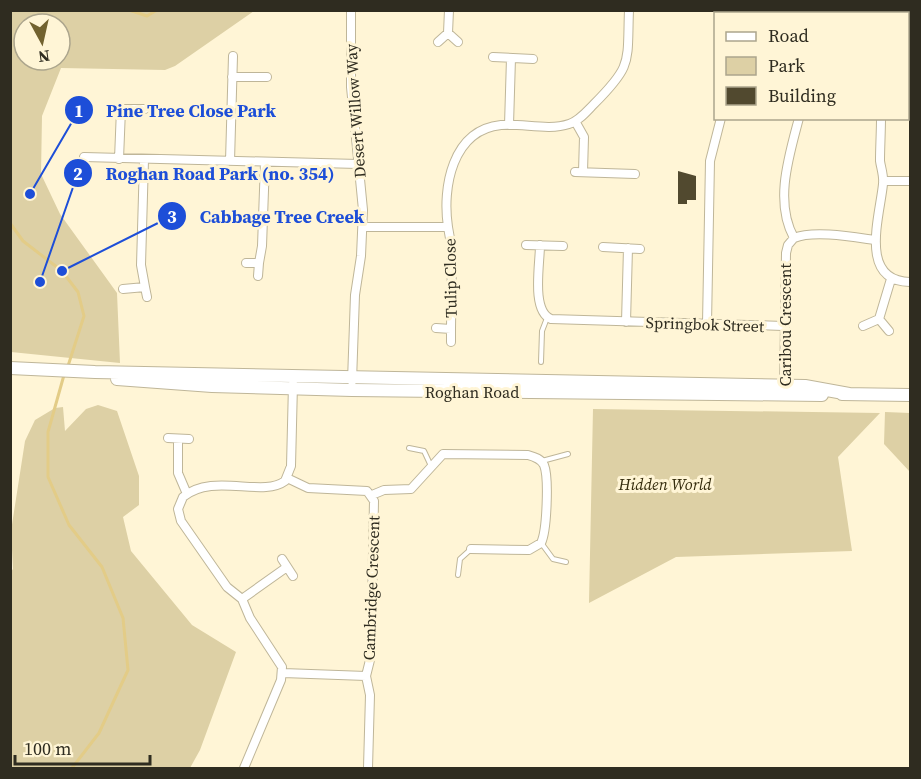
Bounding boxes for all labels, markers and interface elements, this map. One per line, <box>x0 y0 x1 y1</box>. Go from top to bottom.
north arrow <box>12 12 72 72</box>
legend <box>714 12 909 120</box>
text: Road <box>768 23 809 48</box>
street label: Desert Willow Way <box>339 42 371 179</box>
text: N <box>36 45 51 69</box>
text: Park <box>768 53 805 78</box>
text: Building <box>768 83 836 108</box>
callout: Pine Tree Close Park <box>64 92 288 128</box>
text: 1 <box>74 98 84 123</box>
text: Pine Tree Close Park <box>106 98 276 123</box>
callout: Roghan Road Park (no. 354) <box>63 155 346 191</box>
text: 2 <box>73 161 83 186</box>
text: Roghan Road Park (no. 354) <box>105 161 335 186</box>
callout: Cabbage Tree Creek <box>157 198 376 234</box>
text: 3 <box>167 204 177 229</box>
text: Cabbage Tree Creek <box>200 204 364 229</box>
street label: Tulip Close <box>438 238 462 318</box>
street label: Caribou Crescent <box>774 263 796 387</box>
street label: Springbok Street <box>645 311 765 337</box>
street label: Roghan Road <box>425 381 519 403</box>
park label: Hidden World <box>617 473 712 495</box>
street label: Cambridge Crescent <box>357 514 385 661</box>
scale bar <box>15 728 150 766</box>
text: 100 m <box>24 736 71 761</box>

